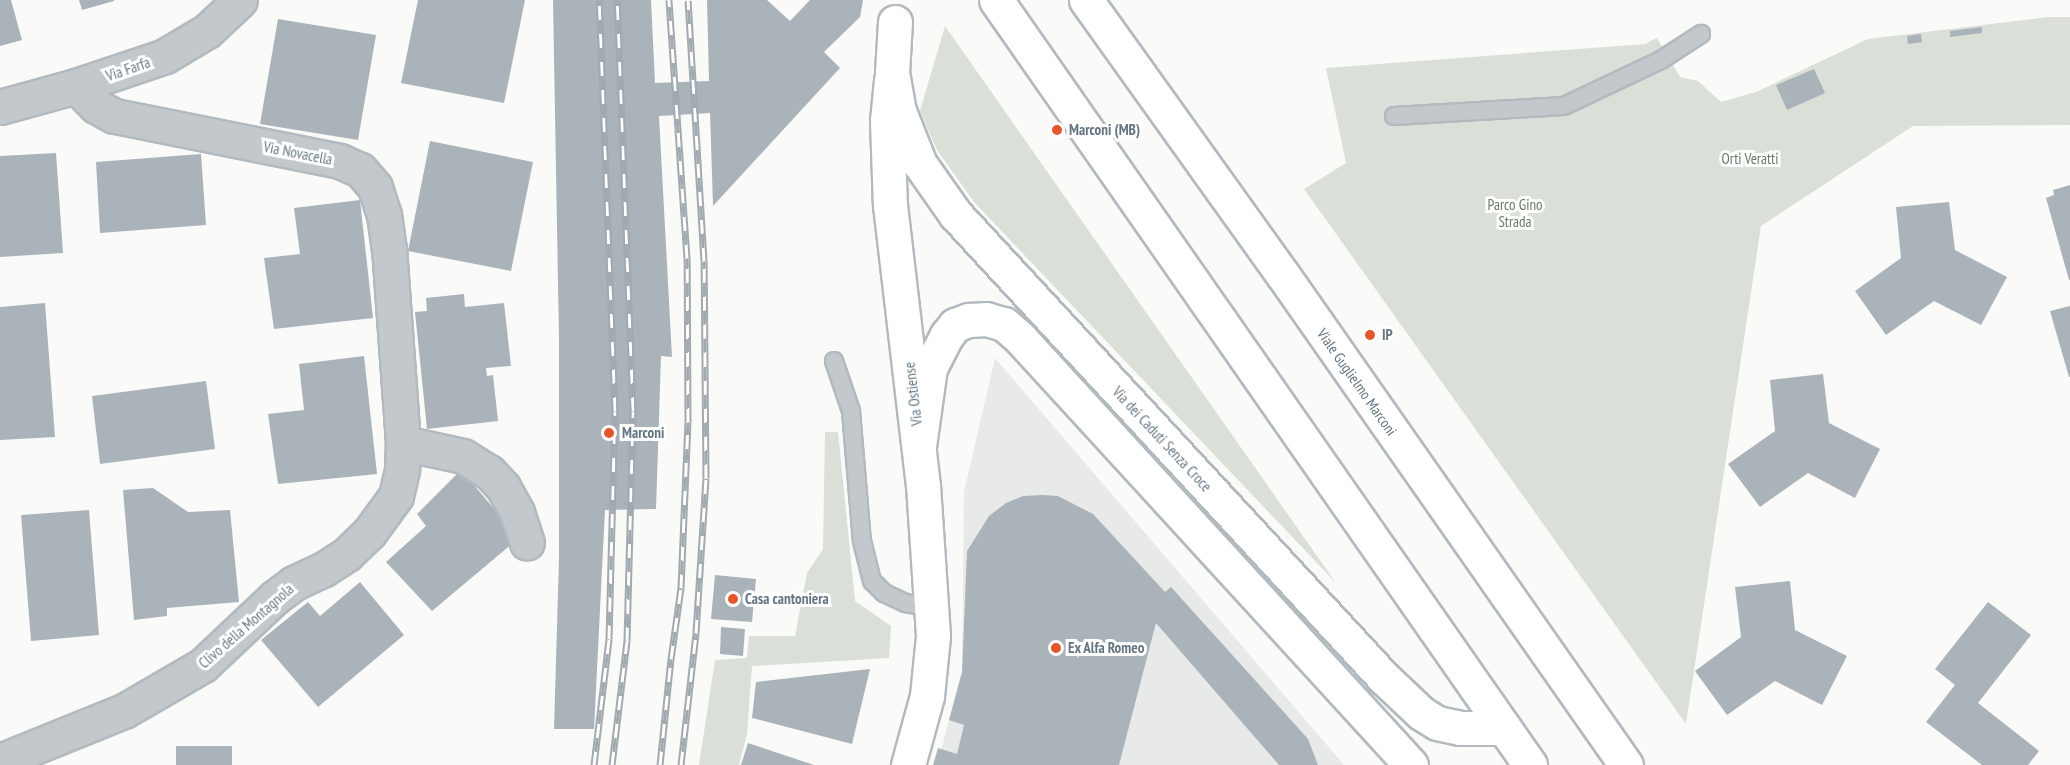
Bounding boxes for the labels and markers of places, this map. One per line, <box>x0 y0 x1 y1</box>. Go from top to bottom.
place label: Marconi (MB) <box>1069 121 1140 139</box>
marker: Marconi (MB) <box>1050 123 1064 137</box>
place label: IP <box>1382 326 1393 344</box>
marker: IP <box>1363 328 1377 342</box>
marker: Marconi <box>600 424 618 442</box>
place label: Marconi <box>622 424 664 442</box>
place label: Casa cantoniera <box>745 590 829 608</box>
marker: Casa cantoniera <box>726 592 740 606</box>
place label: Ex Alfa Romeo <box>1068 639 1145 657</box>
marker: Ex Alfa Romeo <box>1049 641 1063 655</box>

